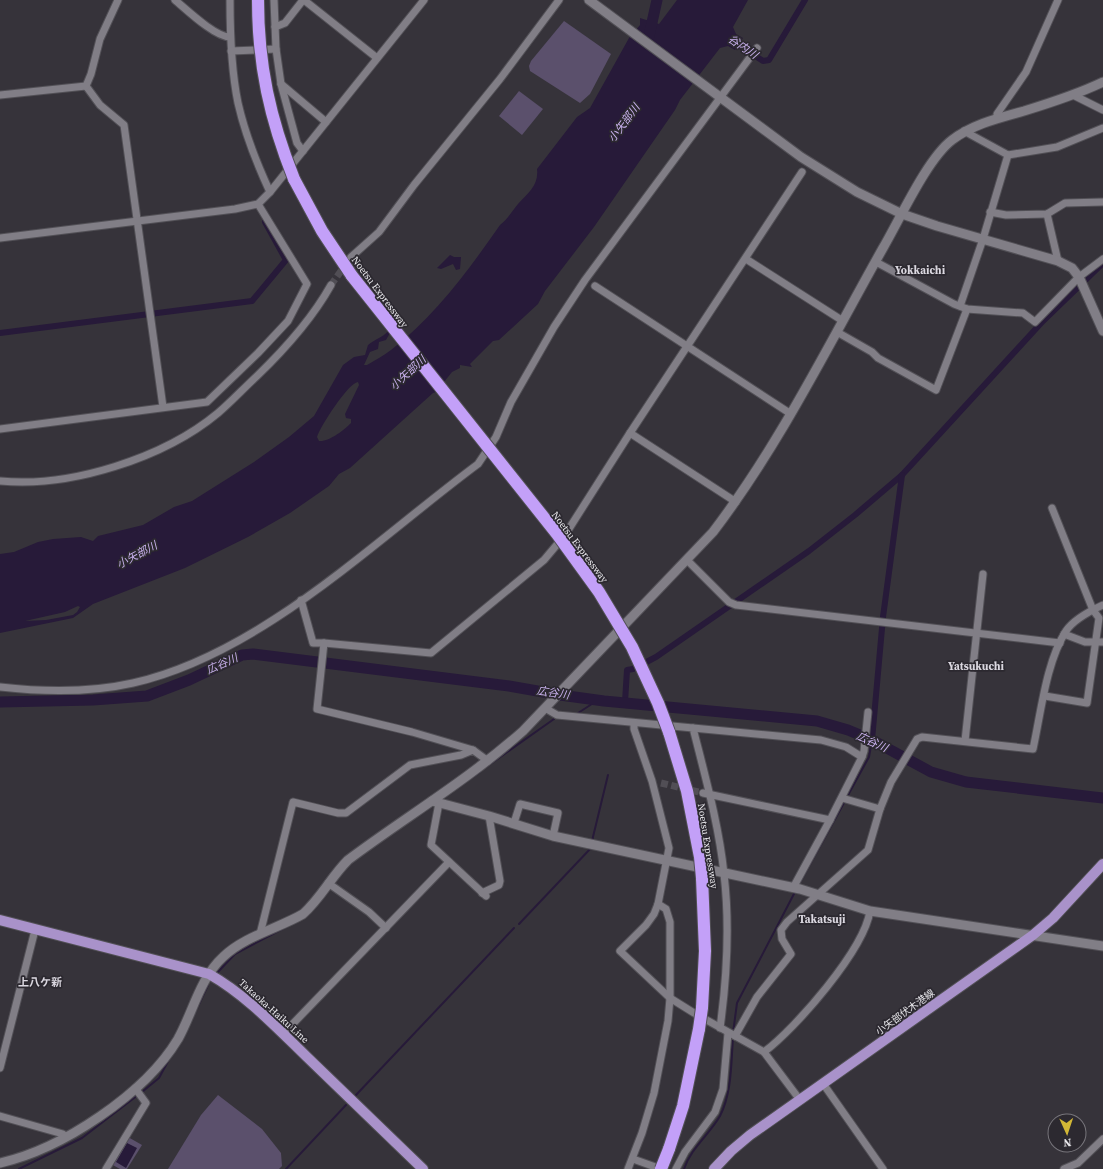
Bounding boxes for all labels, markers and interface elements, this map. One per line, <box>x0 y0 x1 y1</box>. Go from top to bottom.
water label: 谷内川 <box>725 32 762 63</box>
water label: 小矢部川 <box>605 100 644 145</box>
street label: Noetsu Expressway <box>349 254 412 331</box>
district label: Yokkaichi <box>895 263 946 278</box>
water label: 小矢部川 <box>387 352 430 393</box>
street label: Noetsu Expressway <box>549 509 612 586</box>
water label: 小矢部川 <box>114 538 161 572</box>
water label: 広谷川 <box>204 650 241 678</box>
district label: Yatsukuchi <box>948 659 1005 674</box>
water label: 広谷川 <box>536 683 571 703</box>
water label: 広谷川 <box>854 728 891 756</box>
street label: Noetsu Expressway <box>695 803 721 890</box>
district label: Takatsuji <box>798 912 846 927</box>
district label: 上八ケ新 <box>18 975 62 990</box>
street label: Takaoka-Haiku Line <box>236 976 312 1046</box>
street label: 小矢部伏木港線 <box>873 986 937 1038</box>
north arrow <box>1047 1113 1087 1153</box>
text: N <box>1063 1135 1072 1150</box>

